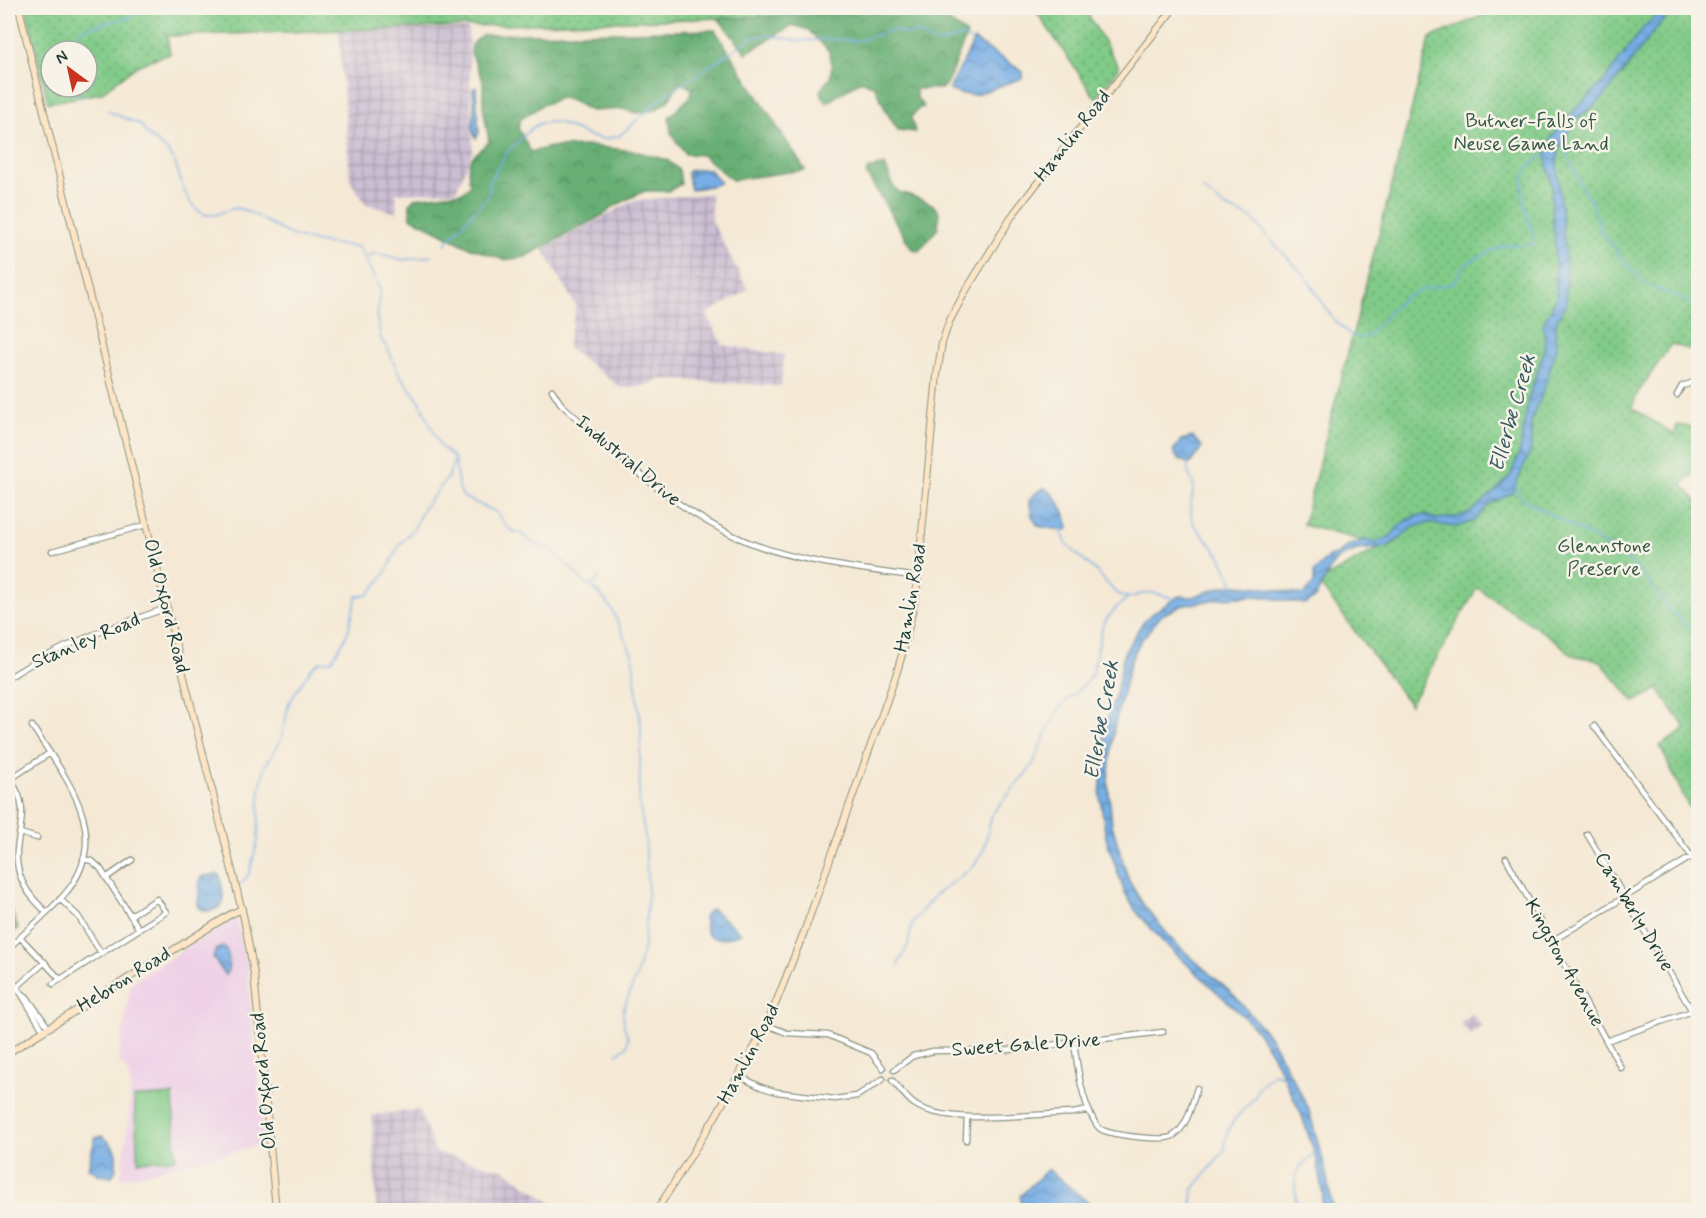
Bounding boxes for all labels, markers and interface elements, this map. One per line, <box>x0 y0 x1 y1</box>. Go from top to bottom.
north arrow <box>39 39 99 99</box>
text: N <box>51 46 72 69</box>
street label: Hamlin Road <box>1029 84 1117 188</box>
park label: Butner-Falls of Neuse Game Land <box>1453 108 1609 158</box>
water label: Ellerbe Creek <box>1483 351 1543 475</box>
street label: Industrial Drive <box>570 409 686 513</box>
park label: Glennstone Preserve <box>1557 533 1651 583</box>
street label: Old Oxford Road <box>134 536 196 676</box>
street label: Hamlin Road <box>888 542 934 654</box>
street label: Stanley Road <box>28 606 144 676</box>
water label: Ellerbe Creek <box>1078 658 1126 782</box>
street label: Camberly Drive <box>1588 847 1680 977</box>
street label: Kingston Avenue <box>1517 894 1610 1032</box>
street label: Hebron Road <box>72 940 176 1020</box>
street label: Hamlin Road <box>711 999 787 1109</box>
street label: Old Oxford Road <box>245 1011 285 1151</box>
street label: Sweet Gale Drive <box>951 1026 1101 1064</box>

